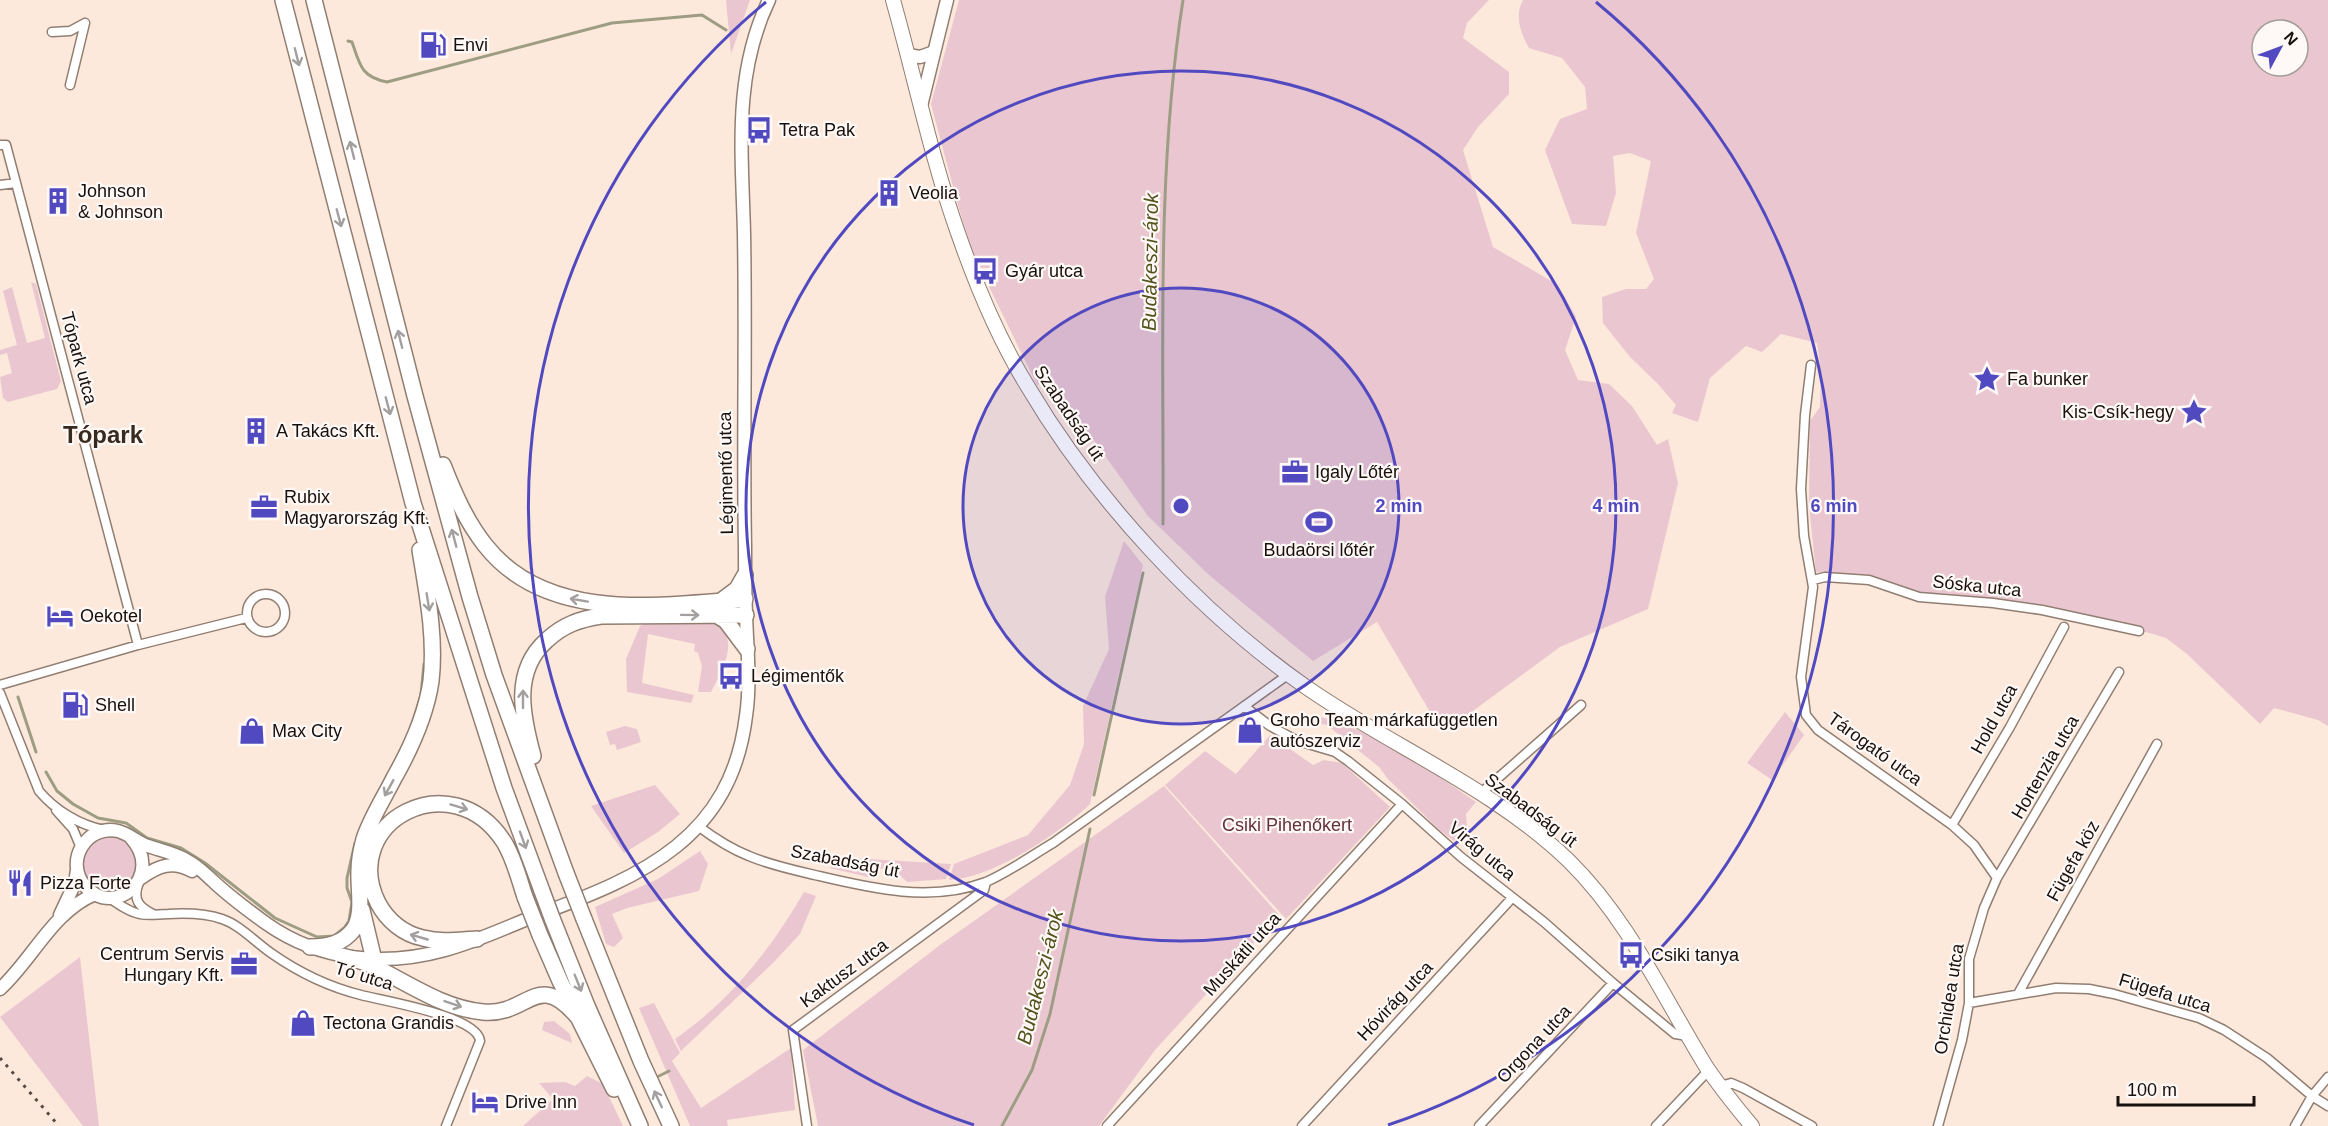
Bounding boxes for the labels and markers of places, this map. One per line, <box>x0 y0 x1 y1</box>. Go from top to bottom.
fuel station icon: Envi <box>418 30 448 60</box>
place label: Envi <box>453 35 488 55</box>
bus stop icon: Tetra Pak <box>744 115 774 145</box>
place label: Tetra Pak <box>779 120 856 140</box>
building icon: Veolia <box>874 178 904 208</box>
place label: Johnson & Johnson <box>78 181 163 222</box>
place label: Veolia <box>909 183 959 203</box>
building icon: Johnson & Johnson <box>43 186 73 216</box>
bus stop icon: Gyár utca <box>970 256 1000 286</box>
place label: Gyár utca <box>1005 261 1084 281</box>
place icon: Fa bunker <box>1972 364 2002 394</box>
place label: Fa bunker <box>2007 369 2088 389</box>
place icon: Kis-Csík-hegy <box>2179 397 2209 427</box>
place label: Kis-Csík-hegy <box>2062 402 2174 422</box>
building icon: A Takács Kft. <box>241 416 271 446</box>
place label: A Takács Kft. <box>276 421 380 441</box>
office icon: Igaly Lőtér <box>1280 457 1310 487</box>
place label: Igaly Lőtér <box>1315 462 1399 482</box>
place label: Rubix Magyarország Kft. <box>284 487 430 528</box>
office icon: Rubix Magyarország Kft. <box>249 492 279 522</box>
centre of rings <box>1171 496 1191 516</box>
sports icon: Budaörsi lőtér <box>1304 507 1334 537</box>
place label: Budaörsi lőtér <box>1263 540 1375 560</box>
hotel icon: Oekotel <box>45 601 75 631</box>
place label: Oekotel <box>80 606 142 626</box>
bus stop icon: Légimentők <box>716 661 746 691</box>
place label: Légimentők <box>751 666 845 686</box>
fuel station icon: Shell <box>60 690 90 720</box>
place label: Shell <box>95 695 135 715</box>
place label: Groho Team márkafüggetlen autószerviz <box>1270 710 1498 751</box>
shop icon: Groho Team márkafüggetlen autószerviz <box>1235 715 1265 745</box>
shop icon: Max City <box>237 716 267 746</box>
place label: Max City <box>272 721 342 741</box>
restaurant icon: Pizza Forte <box>5 868 35 898</box>
place label: Pizza Forte <box>40 873 131 893</box>
bus stop icon: Csiki tanya <box>1616 940 1646 970</box>
place label: Centrum Servis Hungary Kft. <box>100 944 224 985</box>
place label: Csiki tanya <box>1651 945 1740 965</box>
office icon: Centrum Servis Hungary Kft. <box>229 949 259 979</box>
shop icon: Tectona Grandis <box>288 1008 318 1038</box>
place label: Tectona Grandis <box>323 1013 454 1033</box>
hotel icon: Drive Inn <box>470 1087 500 1117</box>
place label: Drive Inn <box>505 1092 577 1112</box>

